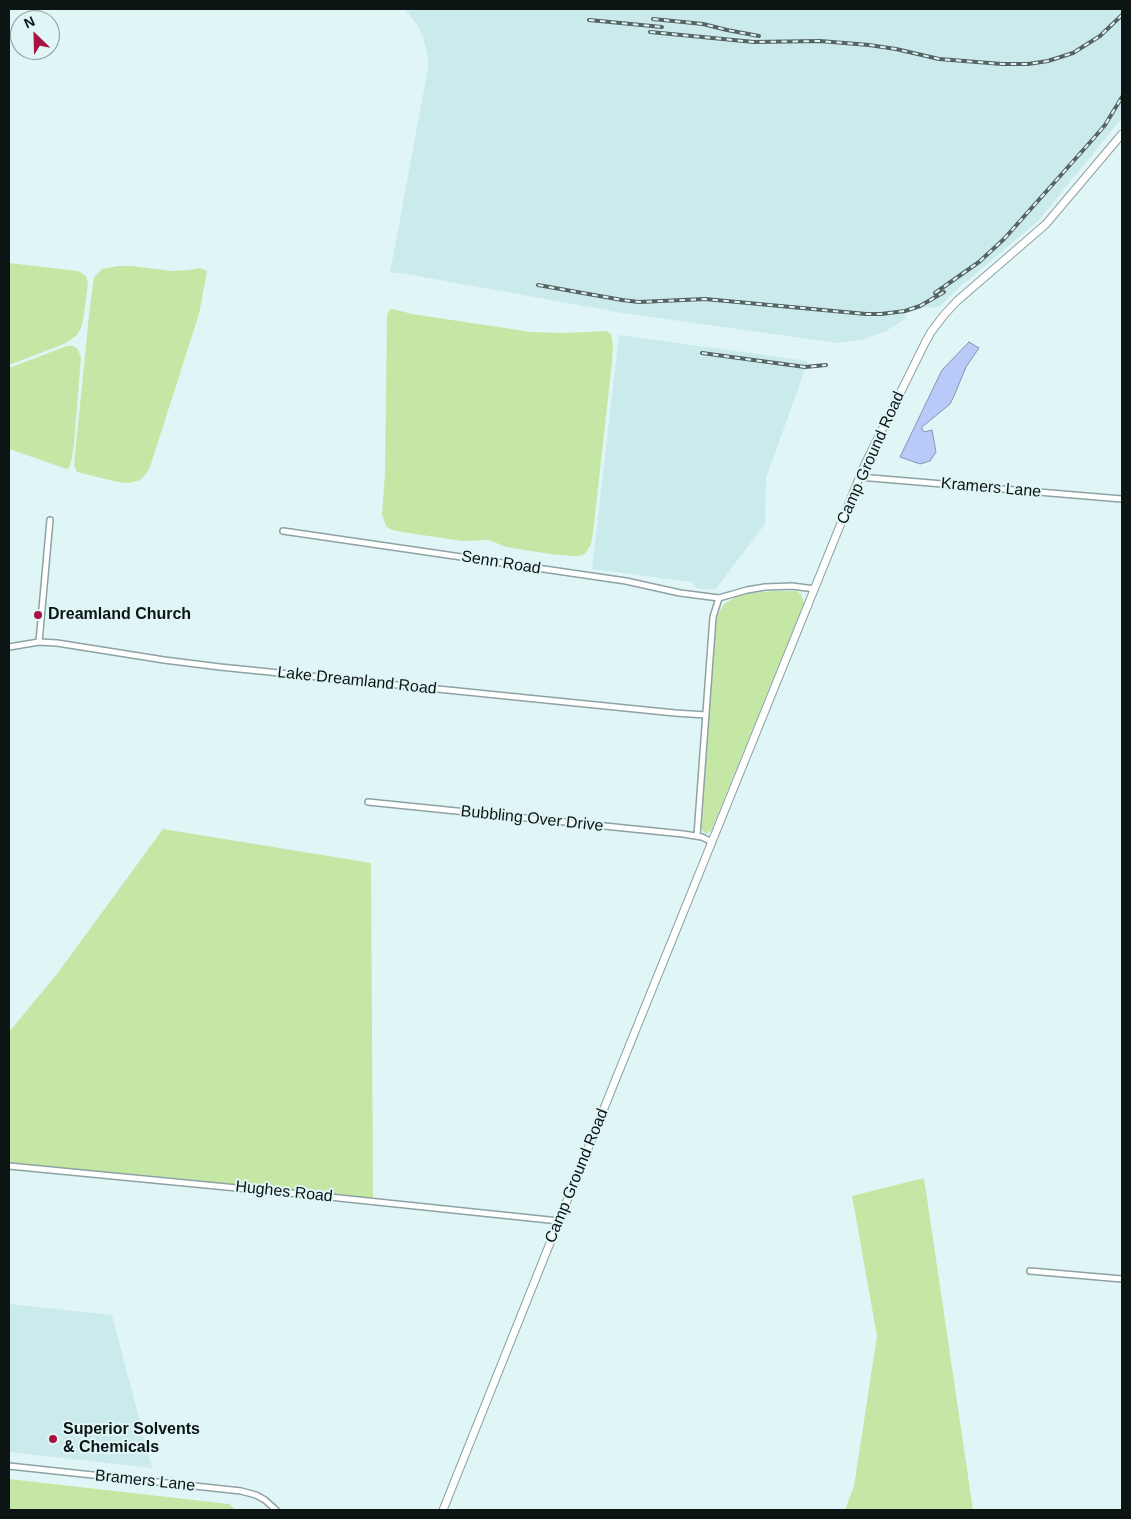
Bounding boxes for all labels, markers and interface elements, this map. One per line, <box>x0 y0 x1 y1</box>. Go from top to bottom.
north arrow <box>10 10 60 60</box>
text: N <box>21 13 37 32</box>
street label: Camp Ground Road <box>833 389 909 527</box>
street label: Kramers Lane <box>940 474 1042 502</box>
street label: Senn Road <box>460 547 542 579</box>
place label: Dreamland Church <box>48 605 191 625</box>
marker: Dreamland Church <box>32 609 44 621</box>
street label: Lake Dreamland Road <box>276 663 438 699</box>
street label: Bubbling Over Drive <box>460 802 604 836</box>
street label: Camp Ground Road <box>541 1106 613 1246</box>
street label: Hughes Road <box>234 1177 334 1207</box>
place label: Superior Solvents & Chemicals <box>63 1420 200 1458</box>
marker: Superior Solvents & Chemicals <box>47 1433 59 1445</box>
street label: Bramers Lane <box>94 1466 196 1496</box>

